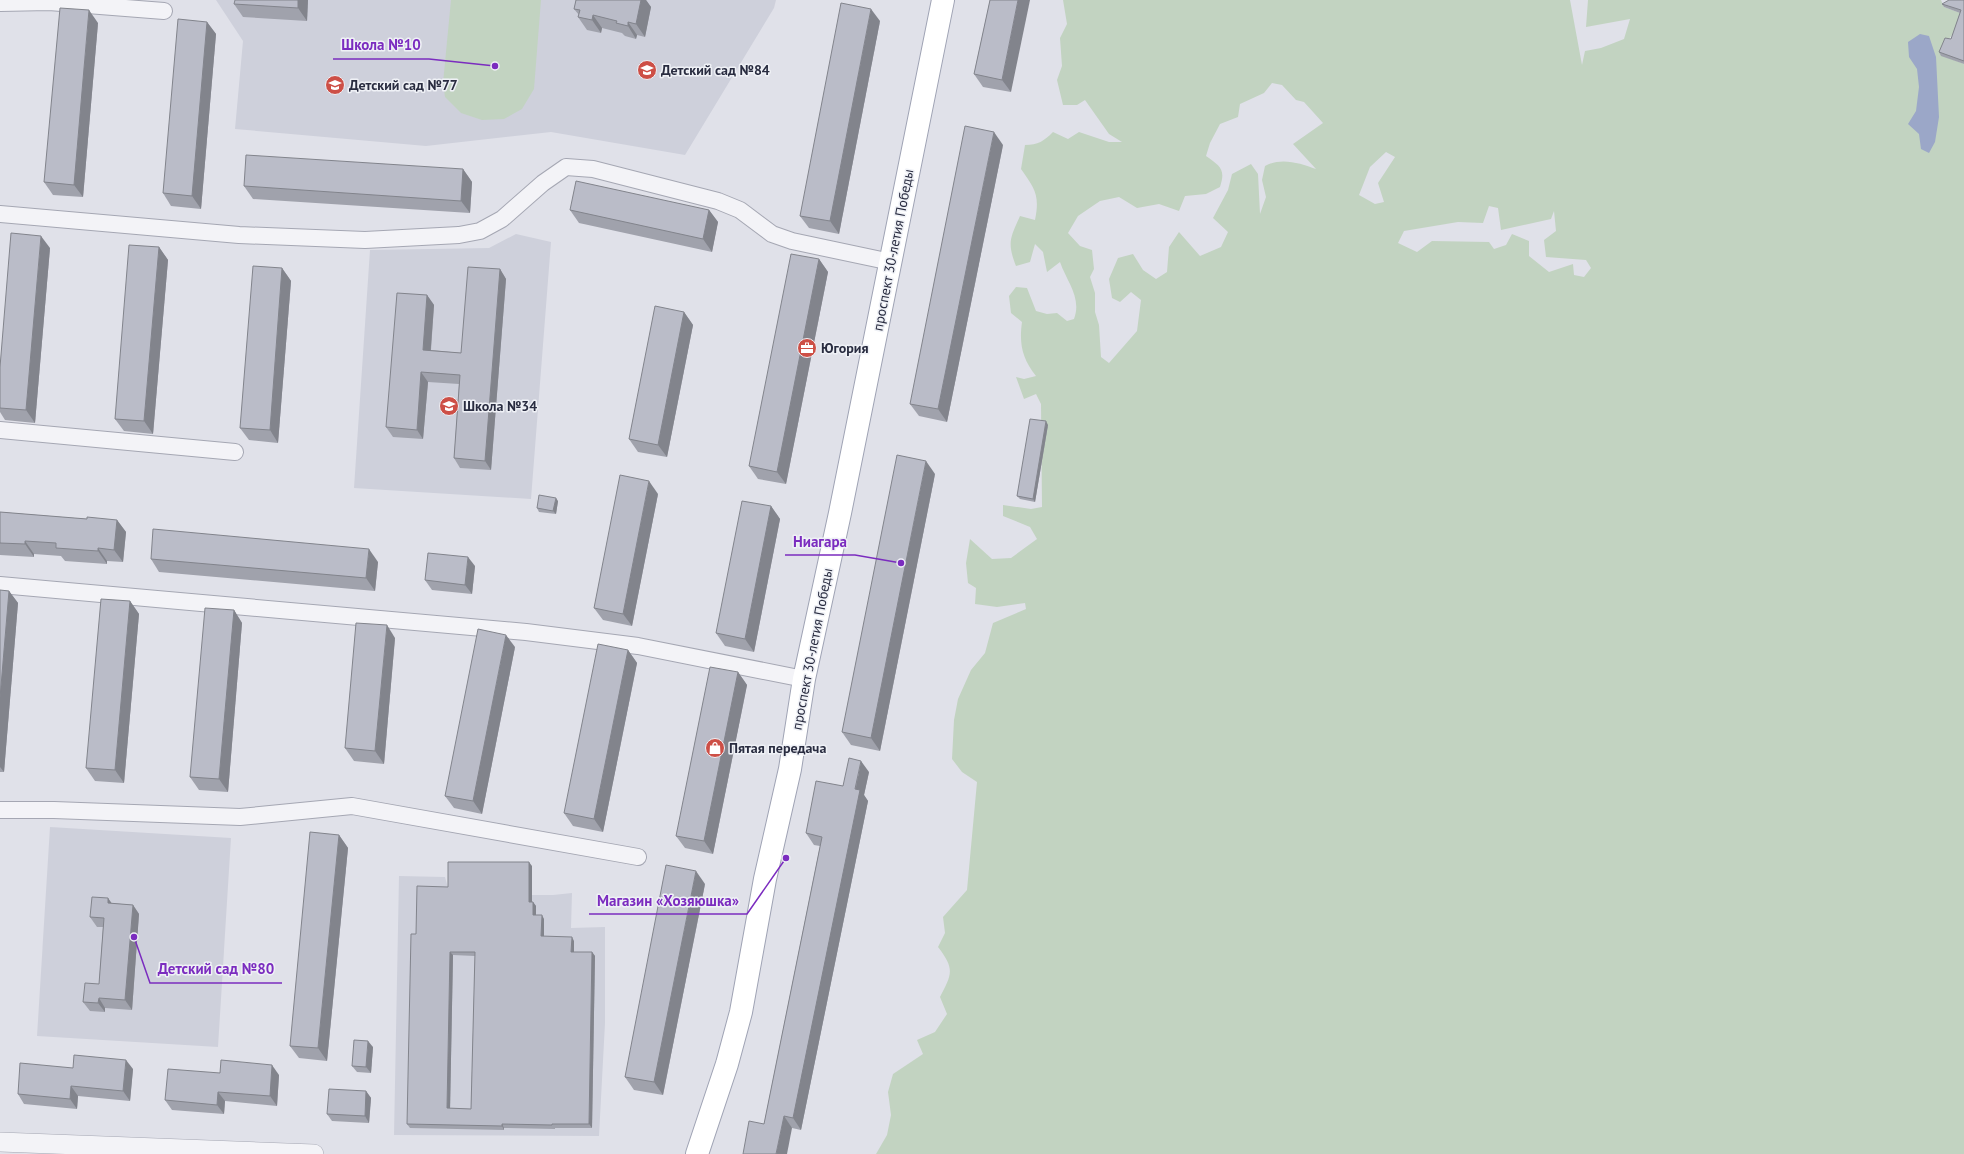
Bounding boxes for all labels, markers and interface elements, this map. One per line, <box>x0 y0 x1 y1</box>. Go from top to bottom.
callout: Школа №10 <box>333 32 429 59</box>
text: Школа №10 <box>341 35 421 54</box>
school or university icon: Детский сад №84 <box>636 59 658 81</box>
place label: Детский сад №84 <box>661 61 770 79</box>
school or university icon: Детский сад №77 <box>324 74 346 96</box>
place label: Детский сад №77 <box>349 76 458 94</box>
street label: проспект 30-летия Победы <box>868 168 918 332</box>
office icon: Югория <box>796 337 818 359</box>
place label: Югория <box>821 339 868 357</box>
school or university icon: Школа №34 <box>438 395 460 417</box>
place label: Школа №34 <box>463 397 537 415</box>
callout: Ниагара <box>785 528 855 555</box>
text: Ниагара <box>793 532 847 551</box>
street label: проспект 30-летия Победы <box>787 567 837 731</box>
shop icon: Пятая передача <box>704 737 726 759</box>
place label: Пятая передача <box>729 739 826 757</box>
callout: Магазин «Хозяюшка» <box>589 887 747 914</box>
text: Магазин «Хозяюшка» <box>597 891 739 910</box>
callout: Детский сад №80 <box>150 956 282 983</box>
text: Детский сад №80 <box>158 959 274 978</box>

